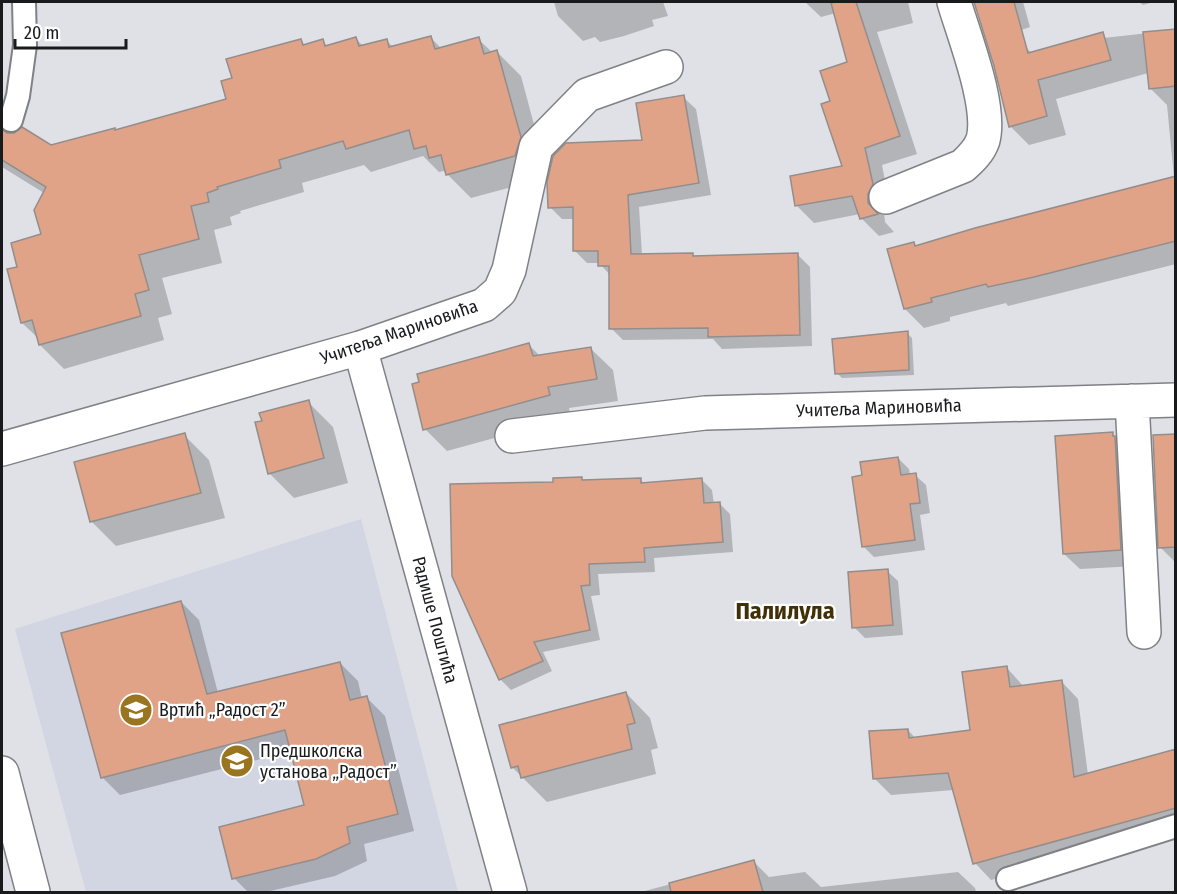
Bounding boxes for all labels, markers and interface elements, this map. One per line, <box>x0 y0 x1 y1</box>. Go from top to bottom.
scale bar <box>15 12 126 50</box>
text: 20 m <box>24 22 59 44</box>
street label: Учитеља Мариновића <box>316 295 481 370</box>
street label: Учитеља Мариновића <box>795 394 962 422</box>
street label: Радише Поштића <box>407 554 463 686</box>
district label: Палилула <box>735 597 835 625</box>
school or university icon: Вртић „Радост 2” <box>118 692 154 728</box>
place label: Вртић „Радост 2” <box>159 699 286 721</box>
place label: Предшколска установа „Радост” <box>260 740 397 783</box>
school or university icon: Предшколска установа „Радост” <box>219 743 255 779</box>

